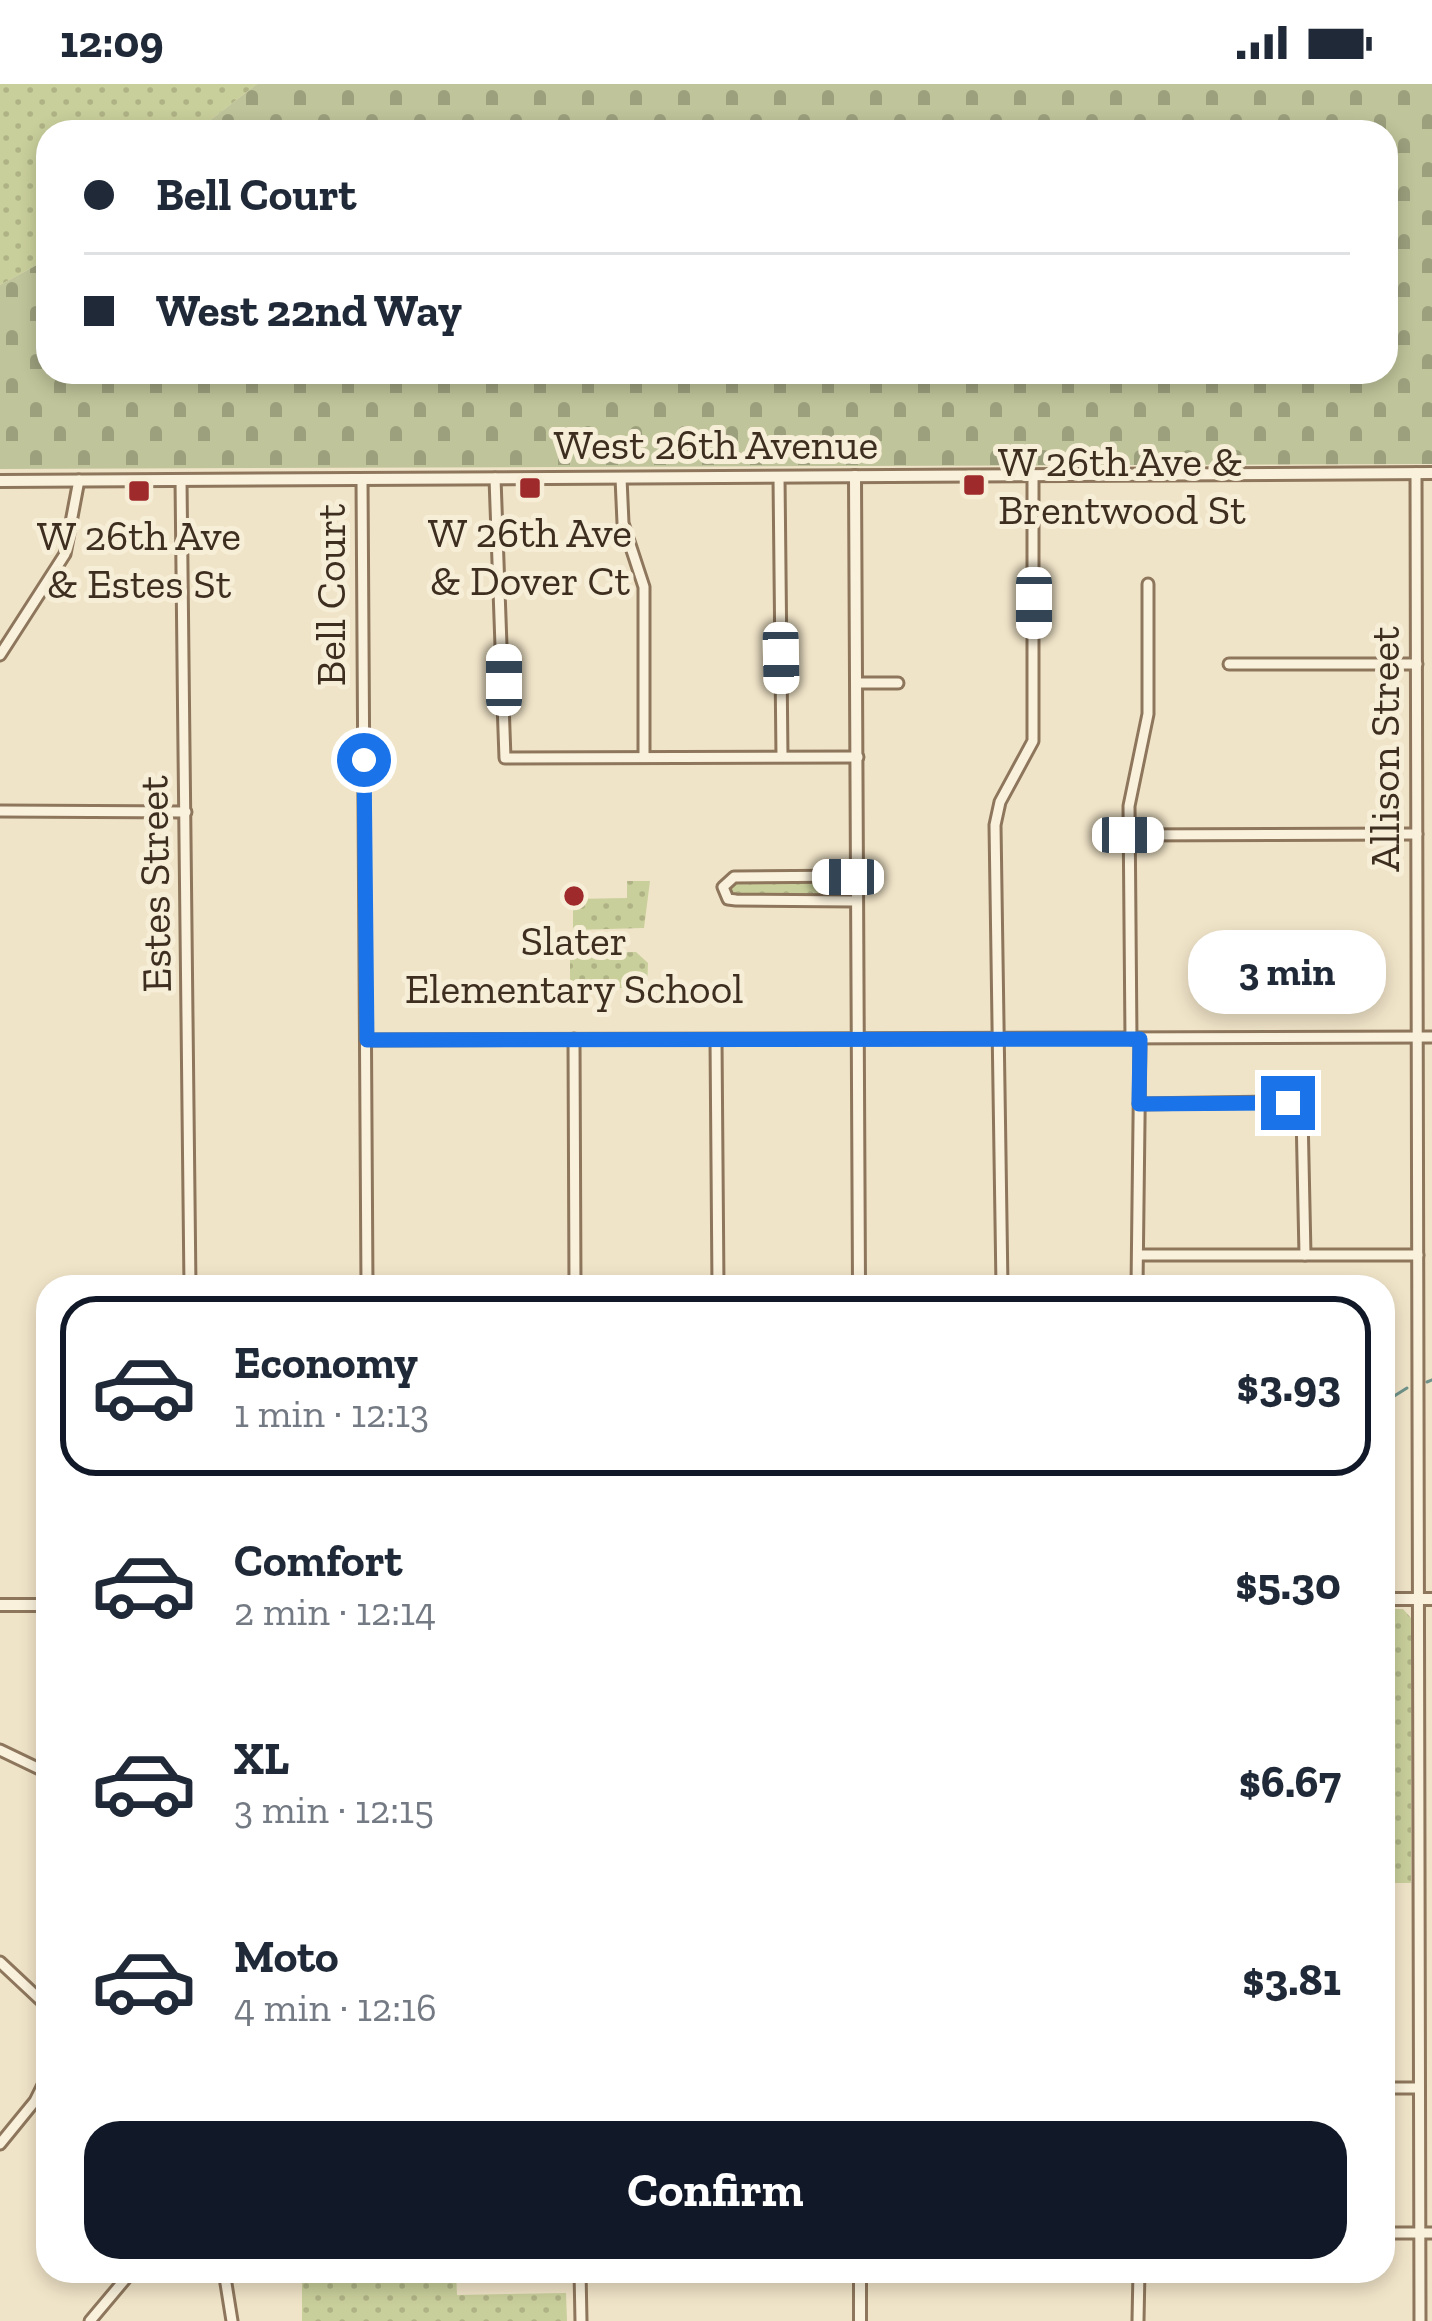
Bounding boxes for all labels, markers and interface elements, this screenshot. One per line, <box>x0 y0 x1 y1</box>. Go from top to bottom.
text: 12:09 <box>60 15 164 69</box>
text: Bell Court <box>156 168 356 222</box>
text: West 22nd Way <box>156 284 462 338</box>
street label: West 26th Avenue <box>554 419 878 470</box>
place label: W 26th Ave & Brentwood St <box>998 436 1246 535</box>
marker: W 26th Ave & Brentwood St <box>961 472 987 498</box>
marker: W 26th Ave & Dover Ct <box>517 475 543 501</box>
marker: W 26th Ave & Estes St <box>126 478 152 504</box>
street label: Bell Court <box>305 503 356 686</box>
place label: W 26th Ave & Dover Ct <box>428 507 632 606</box>
place label: W 26th Ave & Estes St <box>37 510 241 609</box>
car <box>1016 567 1052 639</box>
car <box>762 622 800 694</box>
street label: Allison Street <box>1359 626 1410 872</box>
car <box>486 644 522 716</box>
route start <box>337 733 391 787</box>
street label: Estes Street <box>127 775 182 993</box>
car <box>1092 817 1164 853</box>
car <box>812 859 884 895</box>
marker: Slater Elementary School <box>561 883 587 909</box>
place label: Slater Elementary School <box>405 915 743 1014</box>
callout: 3 min <box>1189 929 1387 1013</box>
text: 3 min <box>1238 948 1336 995</box>
route end <box>1261 1076 1315 1130</box>
icon: car <box>90 1332 198 1440</box>
text: Economy <box>234 1336 418 1390</box>
text: $3.93 <box>1237 1359 1341 1413</box>
text: 1 min · 12:13 <box>234 1390 429 1437</box>
icon: car <box>90 1530 198 1638</box>
text: Comfort <box>234 1534 402 1588</box>
text: $5.30 <box>1235 1557 1341 1611</box>
text: 2 min · 12:14 <box>234 1588 436 1635</box>
icon: car <box>90 1728 198 1836</box>
text: XL <box>234 1732 289 1786</box>
text: $6.67 <box>1239 1755 1341 1809</box>
text: 3 min · 12:15 <box>234 1786 434 1833</box>
icon: car <box>90 1926 198 2034</box>
text: Moto <box>234 1930 339 1984</box>
text: $3.81 <box>1242 1953 1341 2007</box>
text: 4 min · 12:16 <box>234 1984 437 2031</box>
button: Confirm <box>84 2121 1347 2259</box>

